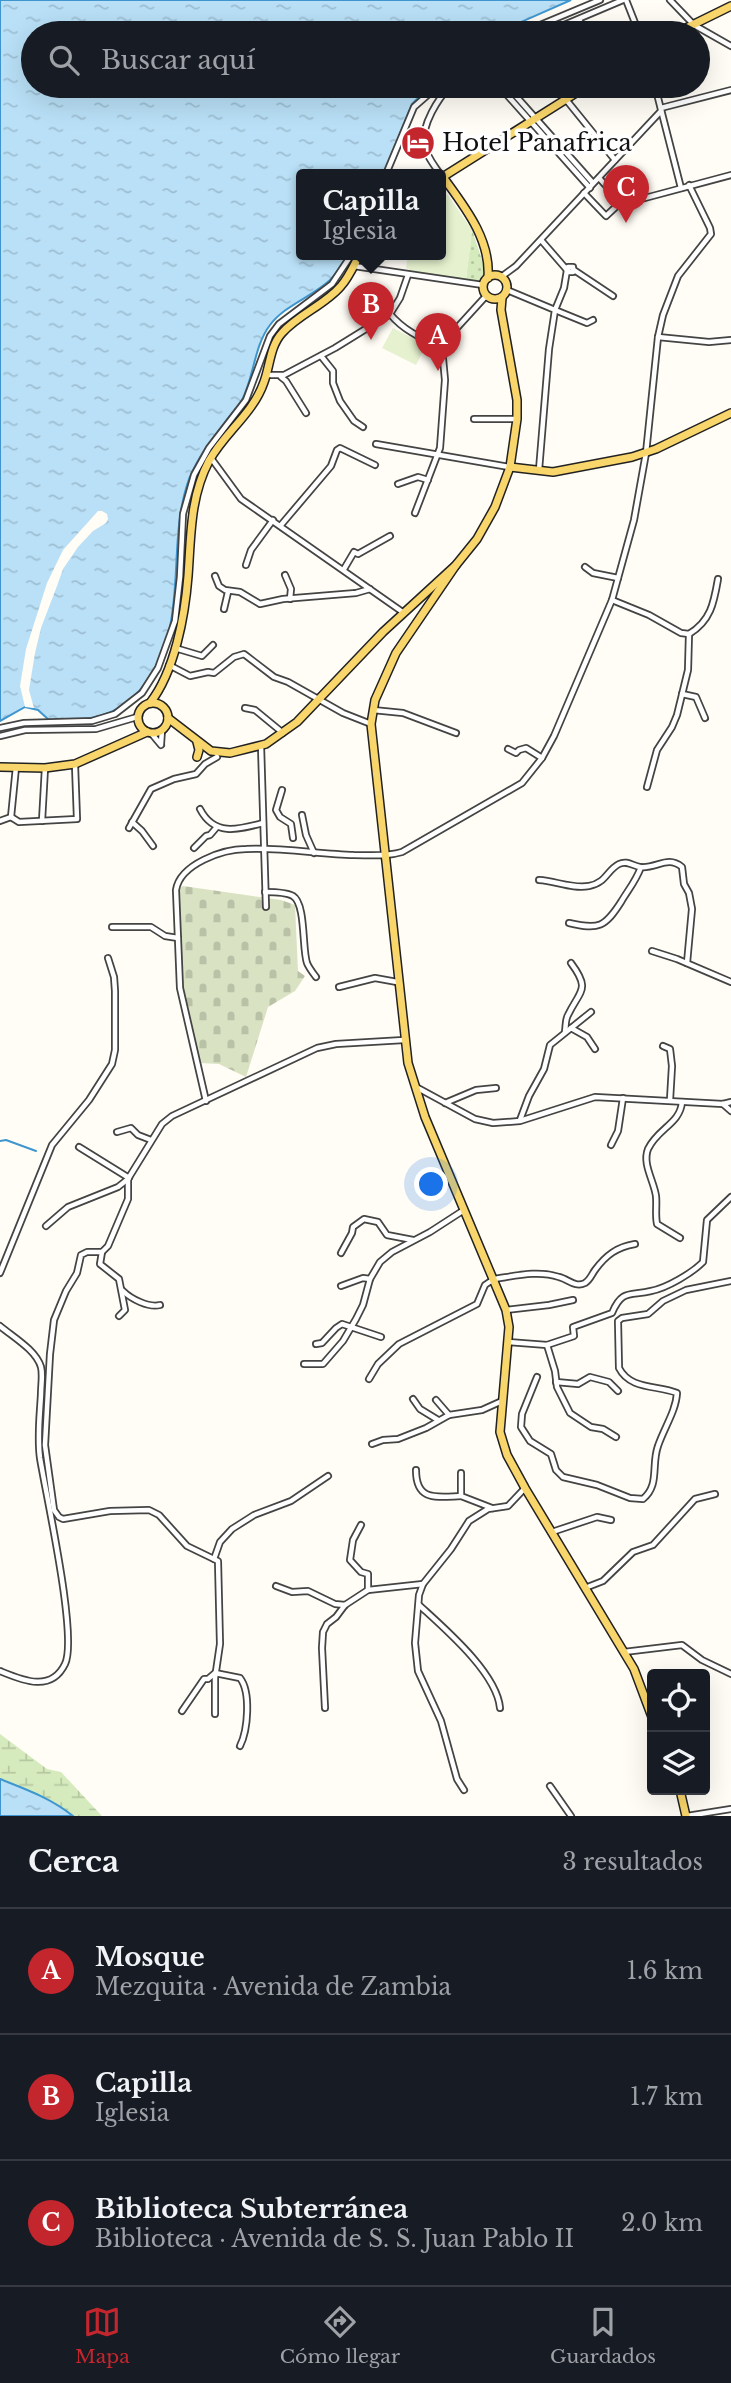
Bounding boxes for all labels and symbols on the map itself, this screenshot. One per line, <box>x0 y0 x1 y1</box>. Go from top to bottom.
hotel icon: Hotel Panafrica <box>399 124 437 162</box>
place label: Hotel Panafrica <box>442 128 632 157</box>
pin: C <box>603 165 649 223</box>
pin: B <box>348 282 394 340</box>
pin: A <box>415 313 461 371</box>
your location <box>414 1167 448 1201</box>

